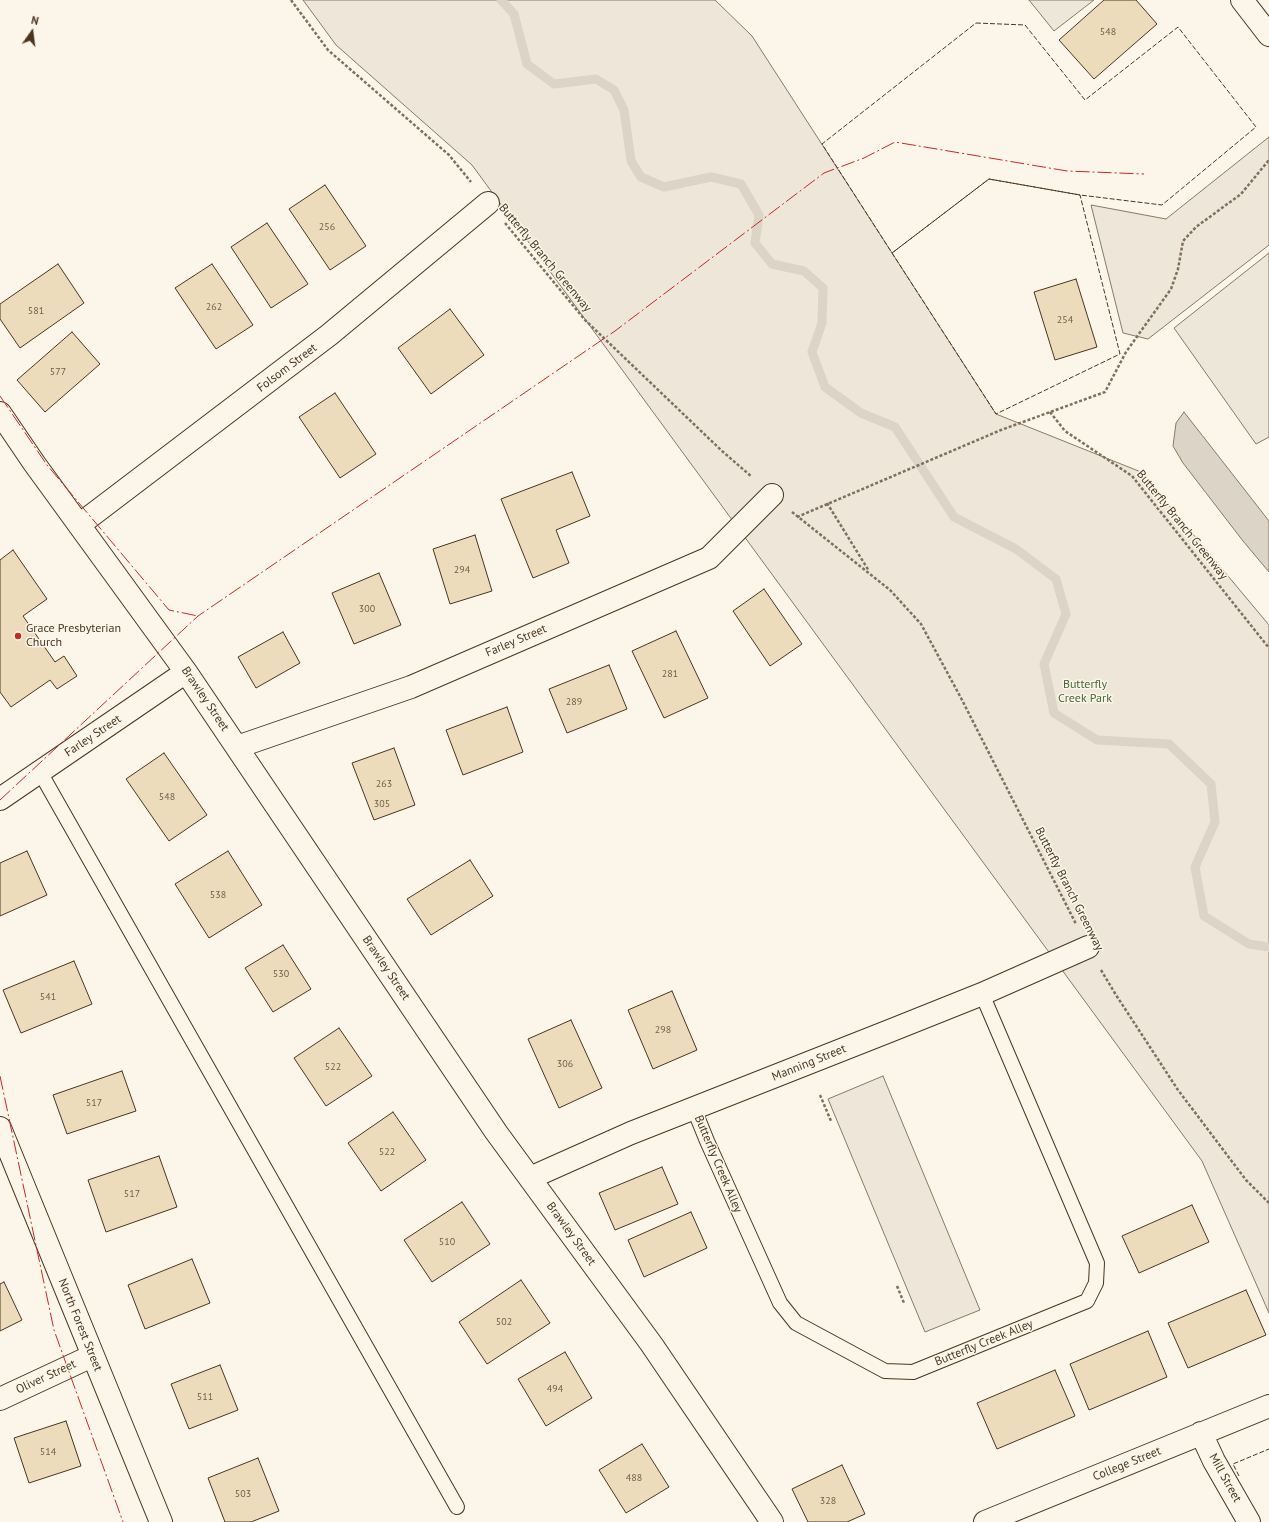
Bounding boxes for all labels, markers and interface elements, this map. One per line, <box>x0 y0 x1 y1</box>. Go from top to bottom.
north arrow <box>12 12 52 52</box>
text: N <box>30 13 40 28</box>
house number: 548 <box>1100 26 1116 38</box>
street label: Butterfly Branch Greenway <box>496 201 594 315</box>
house number: 256 <box>319 221 335 233</box>
house number: 262 <box>206 301 222 313</box>
house number: 581 <box>28 305 44 317</box>
house number: 254 <box>1057 314 1073 326</box>
street label: Folsom Street <box>254 341 320 395</box>
house number: 577 <box>50 366 66 378</box>
street label: Butterfly Branch Greenway <box>1133 467 1231 583</box>
house number: 294 <box>454 564 470 576</box>
house number: 300 <box>359 603 375 615</box>
place label: Grace Presbyterian Church <box>26 622 121 650</box>
street label: Farley Street <box>483 622 549 660</box>
marker: Grace Presbyterian Church <box>13 631 23 641</box>
street label: Brawley Street <box>178 664 232 734</box>
house number: 281 <box>662 668 678 680</box>
park label: Butterfly Creek Park <box>1058 678 1112 706</box>
house number: 289 <box>566 696 582 708</box>
street label: Farley Street <box>62 712 124 760</box>
house number: 263 <box>376 778 392 790</box>
house number: 548 <box>159 791 175 803</box>
house number: 305 <box>374 798 390 810</box>
street label: Butterfly Branch Greenway <box>1032 825 1106 953</box>
house number: 538 <box>210 889 226 901</box>
street label: Brawley Street <box>359 933 413 1003</box>
house number: 530 <box>273 968 289 980</box>
house number: 541 <box>40 991 56 1003</box>
house number: 298 <box>655 1024 671 1036</box>
street label: Manning Street <box>770 1042 848 1084</box>
house number: 306 <box>557 1058 573 1070</box>
house number: 522 <box>325 1061 341 1073</box>
house number: 517 <box>86 1097 102 1109</box>
street label: Butterfly Creek Alley <box>691 1113 745 1215</box>
house number: 522 <box>379 1146 395 1158</box>
house number: 517 <box>124 1188 140 1200</box>
street label: Brawley Street <box>543 1200 599 1268</box>
house number: 510 <box>439 1236 455 1248</box>
street label: North Forest Street <box>55 1277 105 1373</box>
house number: 502 <box>496 1316 512 1328</box>
street label: Butterfly Creek Alley <box>933 1317 1035 1369</box>
street label: Oliver Street <box>14 1357 78 1397</box>
house number: 494 <box>547 1383 563 1395</box>
house number: 511 <box>197 1391 213 1403</box>
street label: College Street <box>1091 1444 1163 1484</box>
house number: 514 <box>40 1446 56 1458</box>
street label: Mill Street <box>1206 1451 1244 1505</box>
house number: 488 <box>626 1472 642 1484</box>
house number: 503 <box>235 1488 251 1500</box>
house number: 328 <box>820 1495 836 1507</box>

